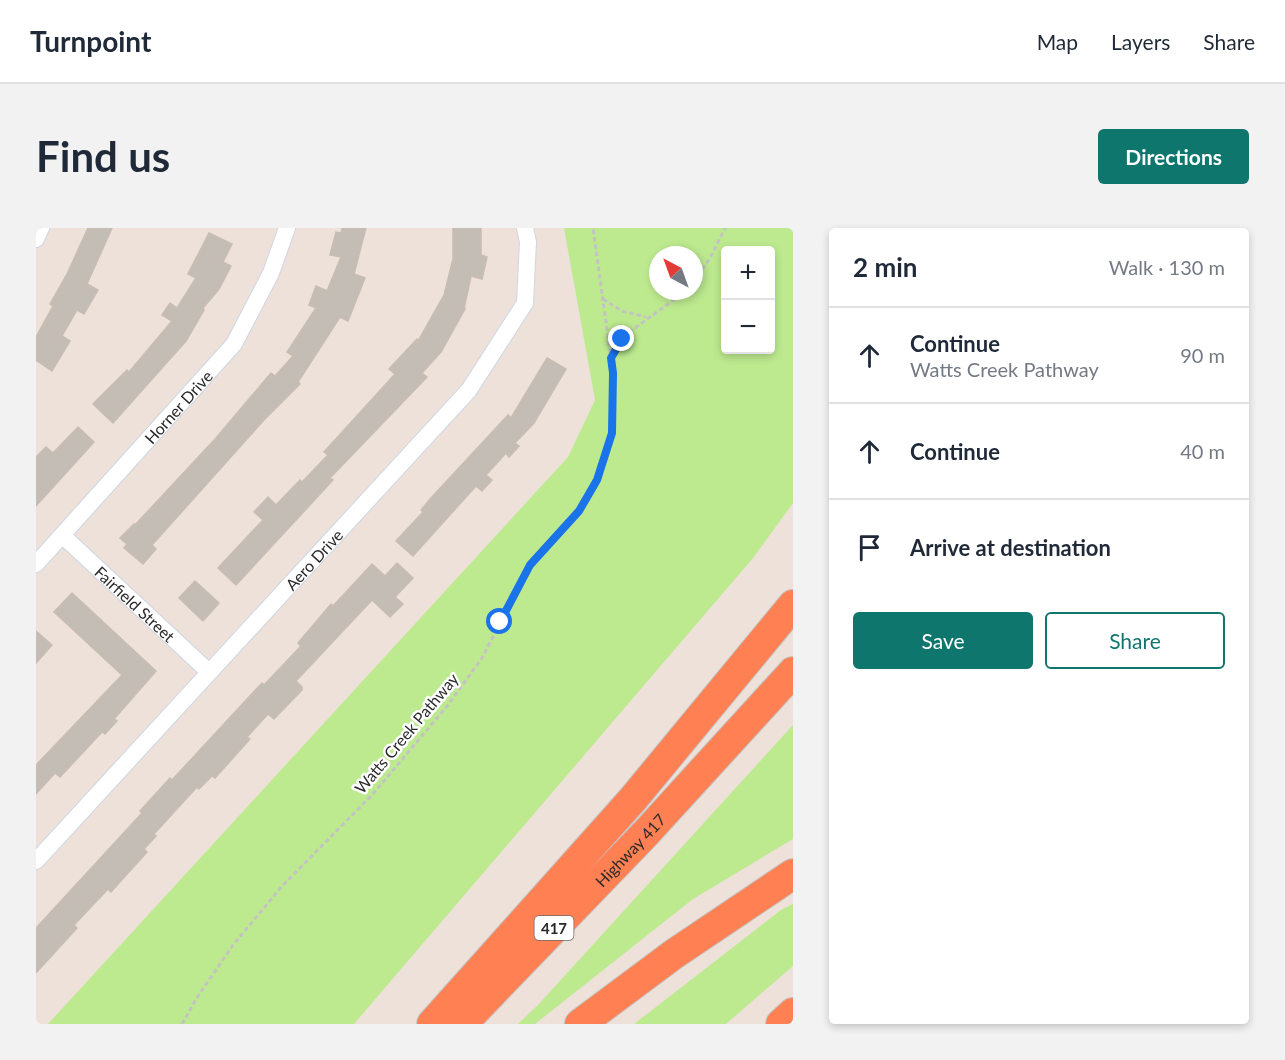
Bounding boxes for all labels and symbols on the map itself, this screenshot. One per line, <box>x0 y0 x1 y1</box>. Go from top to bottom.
north arrow <box>649 246 703 300</box>
route end <box>608 325 634 351</box>
street label: Horner Drive <box>140 366 216 447</box>
street label: Aero Drive <box>281 525 346 594</box>
street label: Fairfield Street <box>92 562 179 645</box>
route start <box>486 608 512 634</box>
street label: Watts Creek Pathway <box>350 668 462 797</box>
street label: Highway 417 <box>591 809 669 890</box>
road number: 417 <box>534 916 574 940</box>

